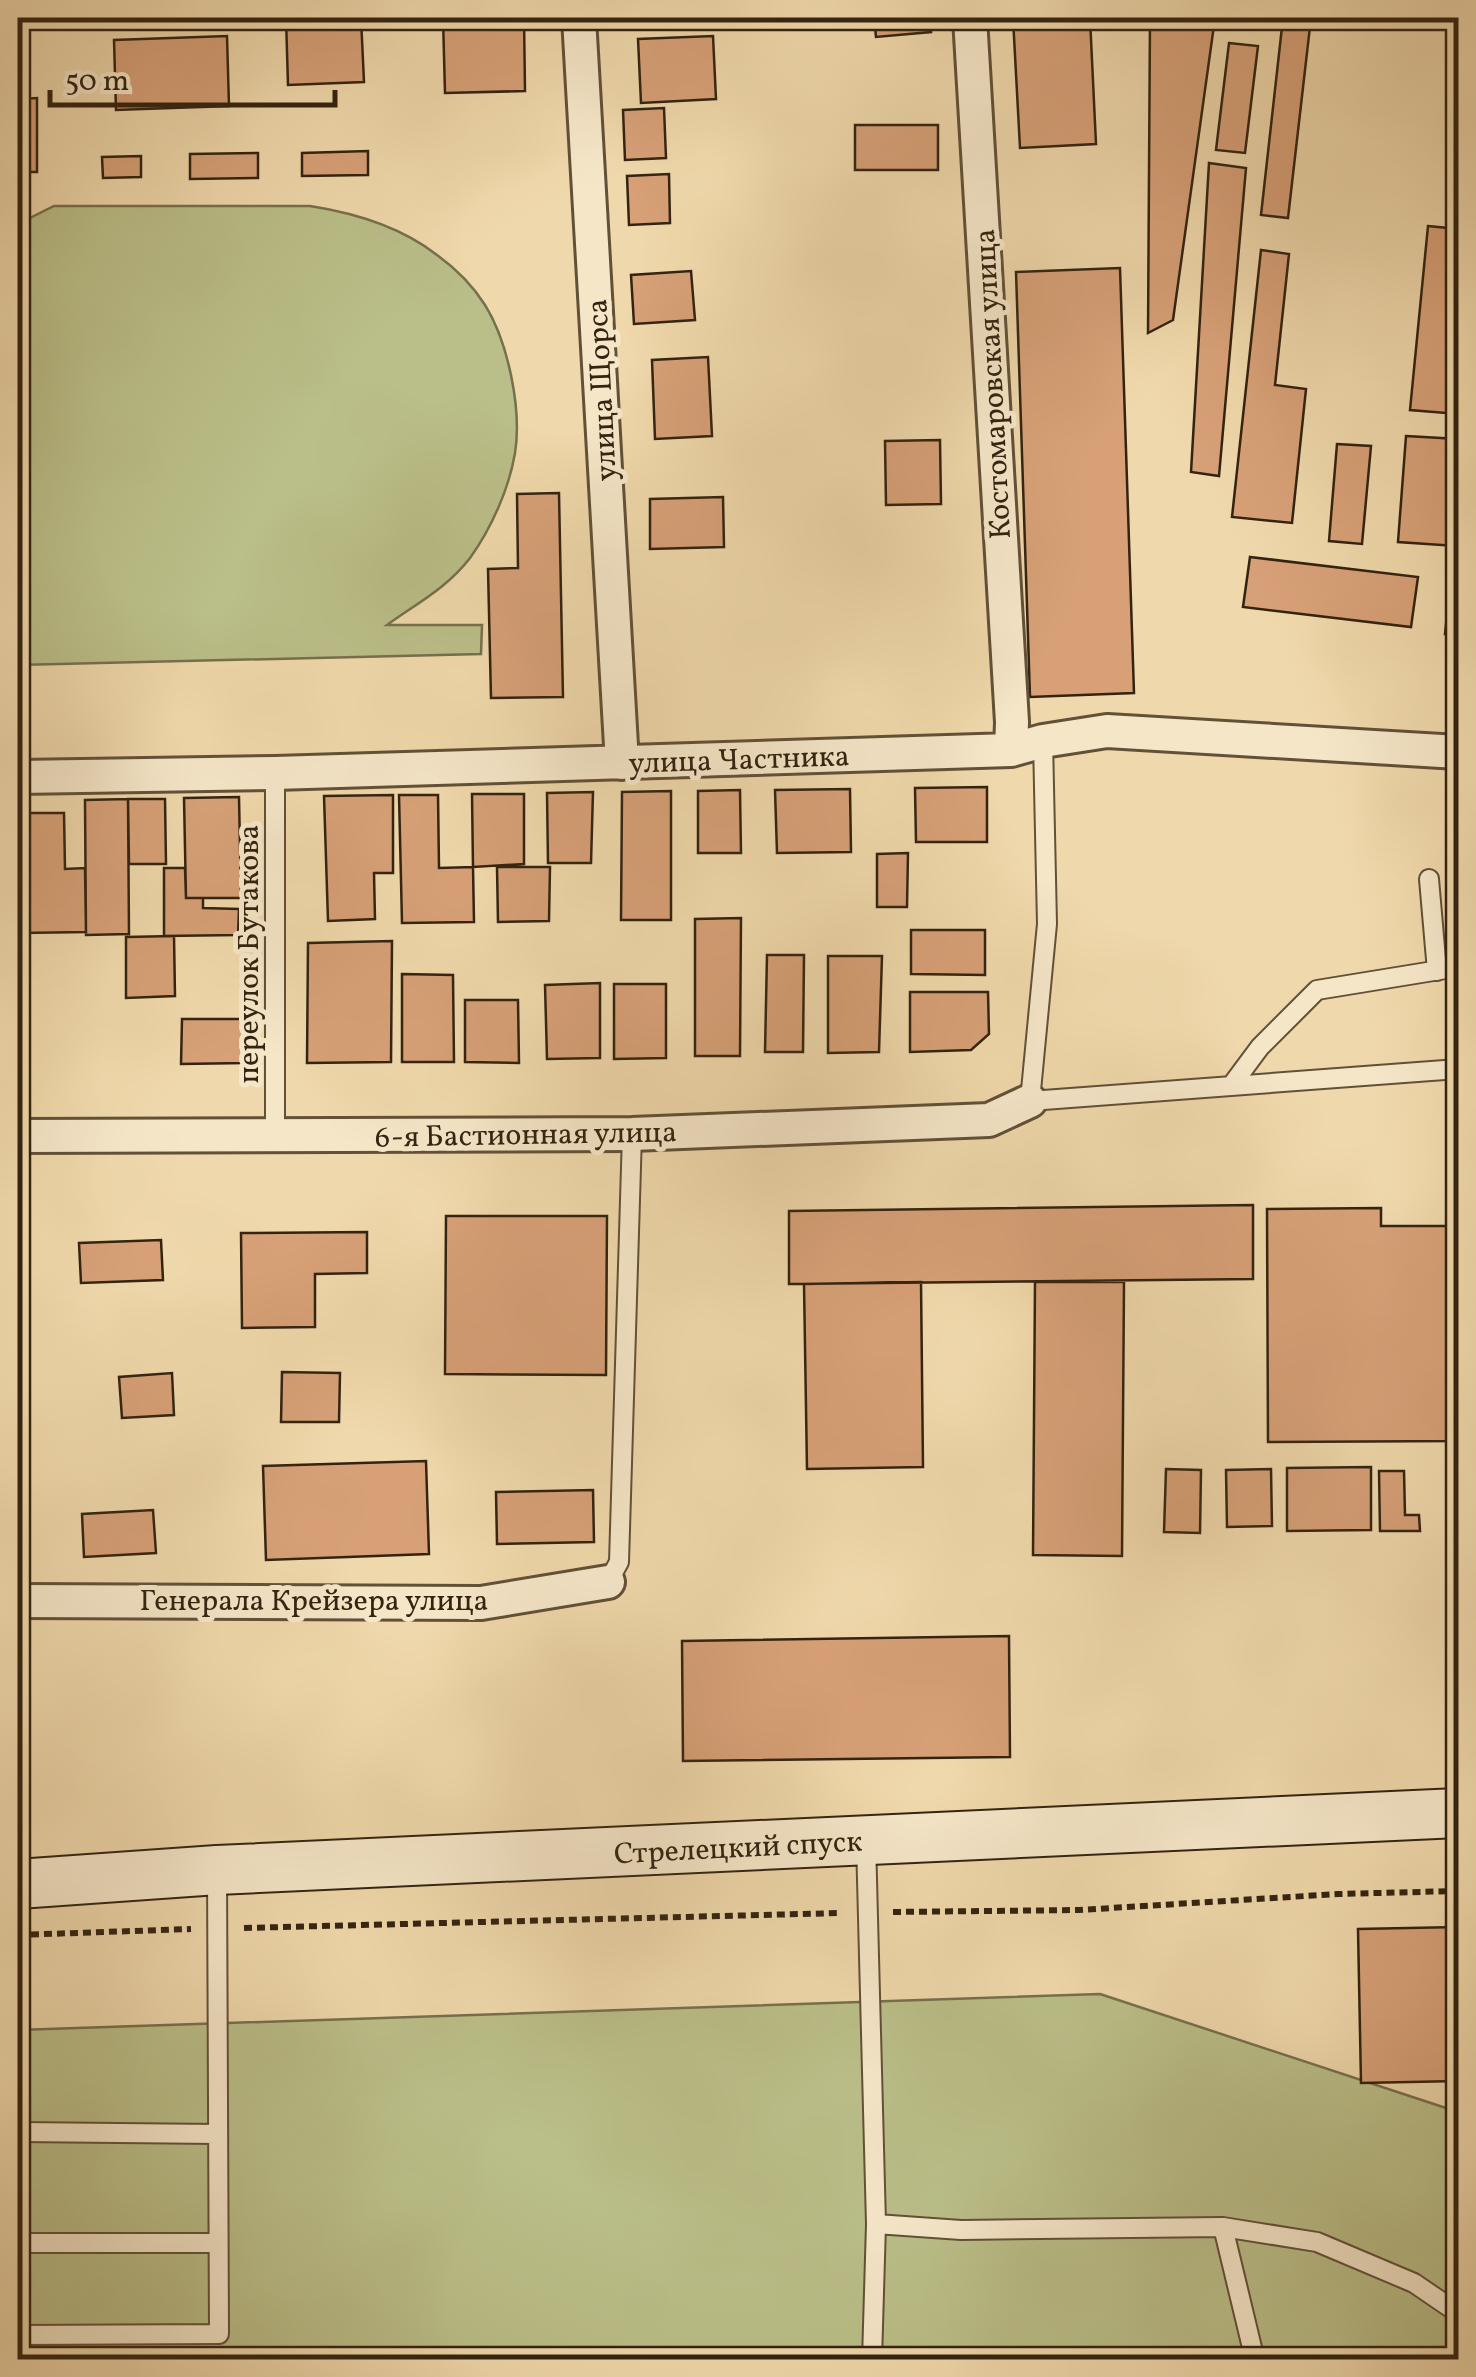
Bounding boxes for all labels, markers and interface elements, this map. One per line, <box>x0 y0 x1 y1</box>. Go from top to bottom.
scale bar <box>50 45 335 107</box>
text: 50 m <box>65 61 129 103</box>
street label: Костомаровская улица <box>965 228 1023 540</box>
street label: улица Щорса <box>577 298 629 482</box>
street label: улица Частника <box>628 736 850 786</box>
street label: переулок Бутакова <box>229 825 271 1083</box>
street label: 6-я Бастионная улица <box>375 1112 678 1160</box>
street label: Генерала Крейзера улица <box>140 1581 488 1623</box>
street label: Стрелецкий спуск <box>613 1822 863 1876</box>

